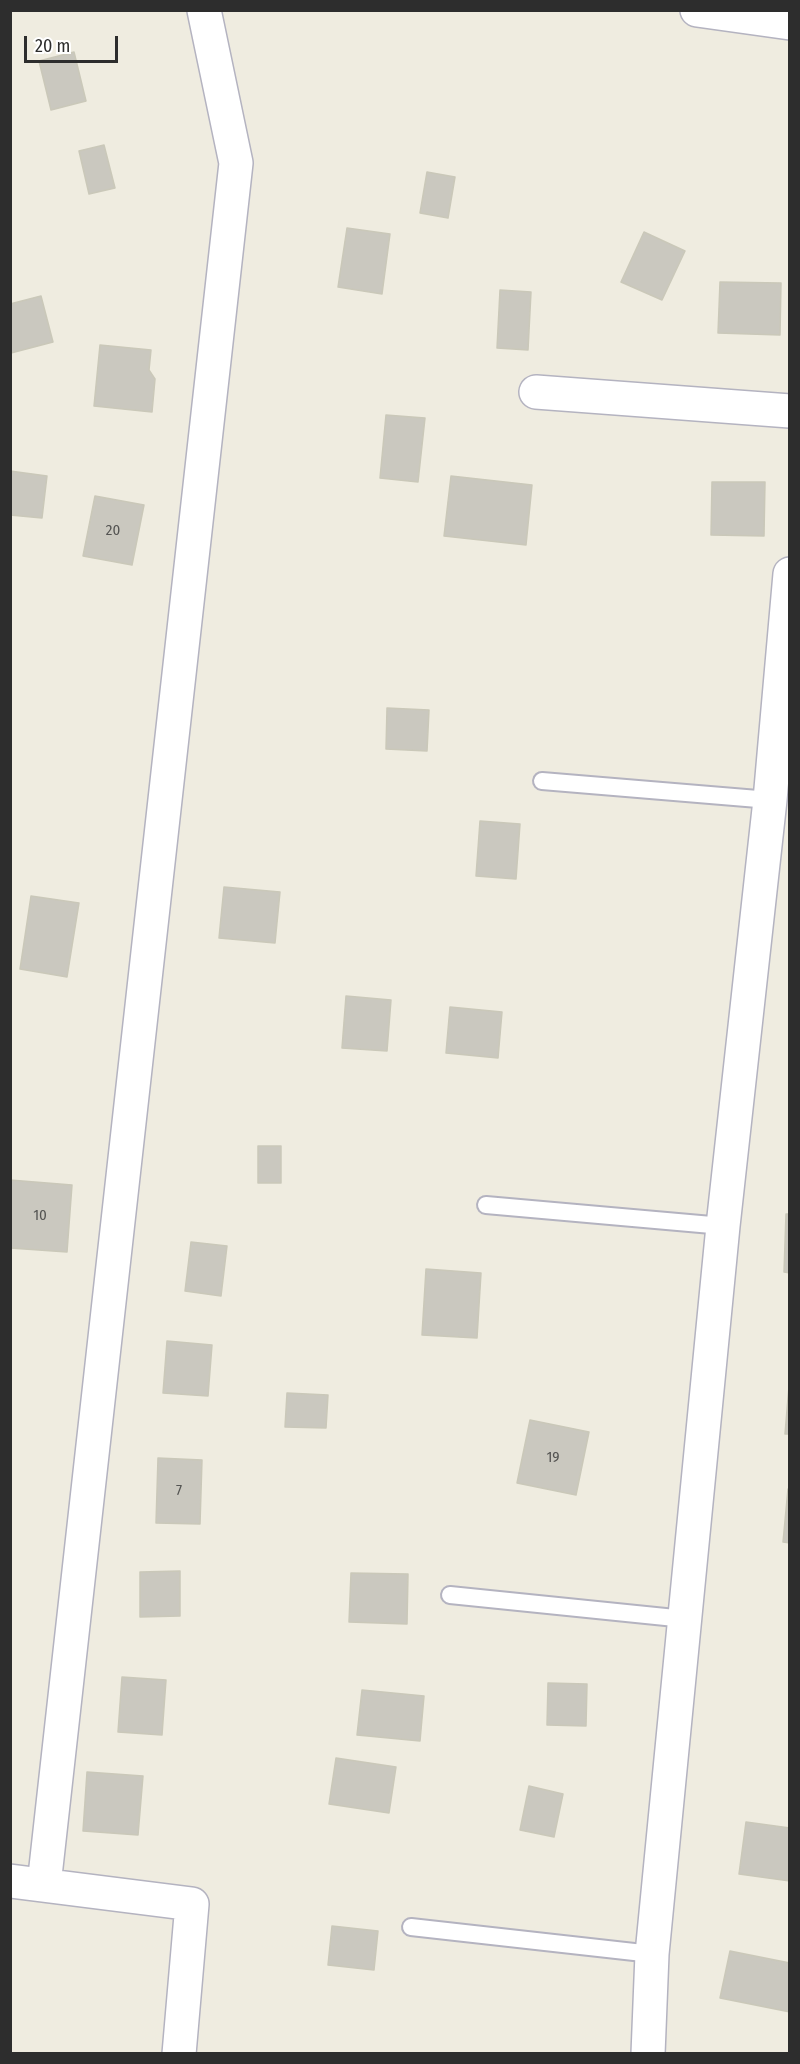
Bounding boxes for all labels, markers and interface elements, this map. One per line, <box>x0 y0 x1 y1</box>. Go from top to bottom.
scale bar <box>27 24 122 62</box>
text: 20 m <box>35 35 70 57</box>
house number: 20 <box>106 522 120 540</box>
house number: 10 <box>33 1207 47 1225</box>
house number: 19 <box>546 1449 560 1467</box>
house number: 7 <box>176 1482 182 1500</box>

